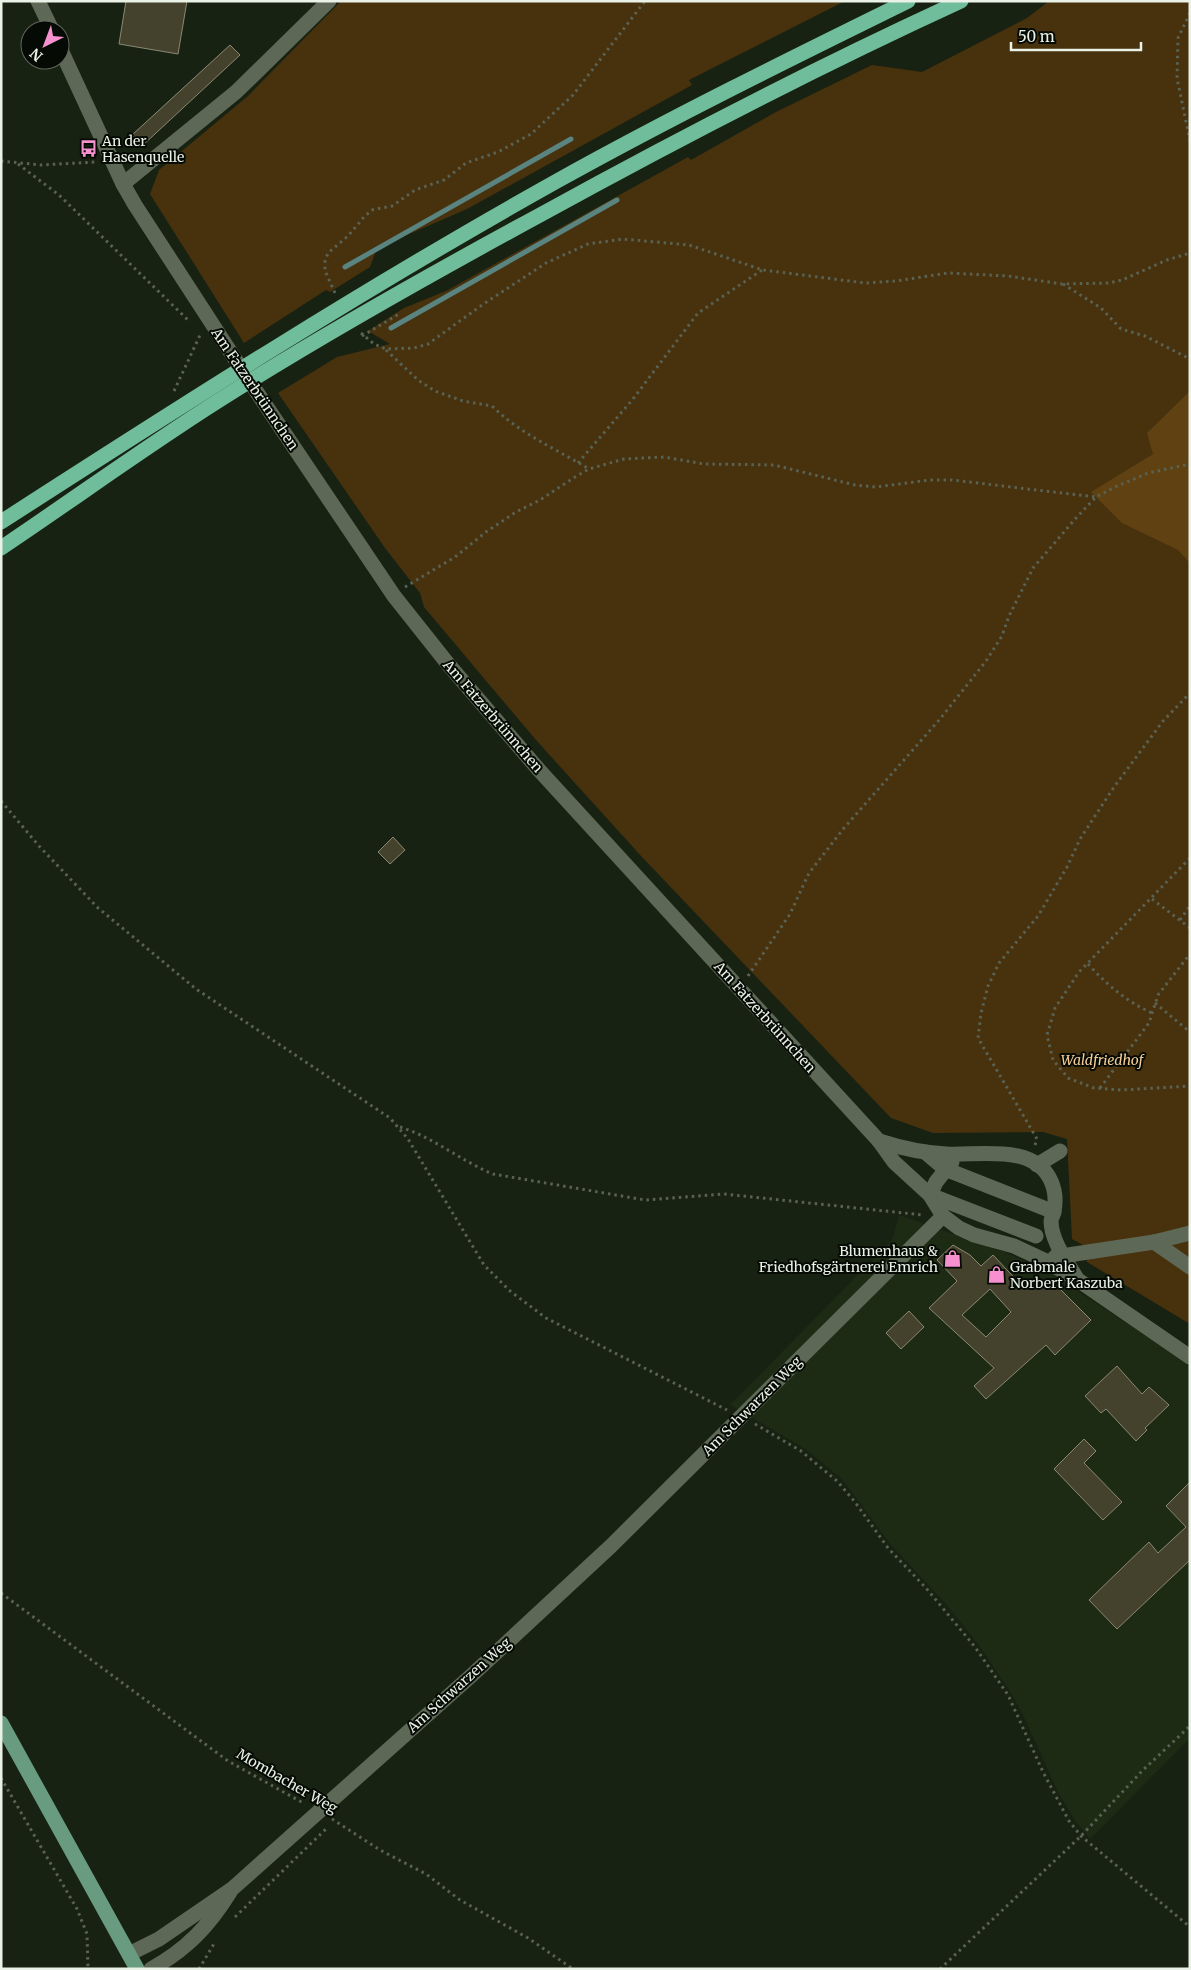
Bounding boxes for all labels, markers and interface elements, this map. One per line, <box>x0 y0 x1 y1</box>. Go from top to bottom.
north arrow <box>20 20 70 70</box>
scale bar <box>1011 20 1141 52</box>
text: 50 m <box>1018 27 1055 46</box>
text: N <box>26 44 46 65</box>
place label: An der Hasenquelle <box>101 132 184 166</box>
bus stop icon: An der Hasenquelle <box>78 139 98 159</box>
street label: Am Fatzerbrünnchen <box>207 324 303 454</box>
street label: Am Fatzerbrünnchen <box>438 655 547 776</box>
street label: Am Fatzerbrünnchen <box>710 957 820 1076</box>
park label: Waldfriedhof <box>1061 1051 1146 1069</box>
place label: Blumenhaus & Friedhofsgärtnerei Emrich <box>759 1242 938 1276</box>
shop icon: Blumenhaus & Friedhofsgärtnerei Emrich <box>942 1249 962 1269</box>
place label: Grabmale Norbert Kaszuba <box>1010 1258 1123 1292</box>
shop icon: Grabmale Norbert Kaszuba <box>986 1265 1006 1285</box>
street label: Am Schwarzen Weg <box>698 1352 806 1460</box>
street label: Am Schwarzen Weg <box>403 1633 515 1737</box>
street label: Mombacher Weg <box>233 1745 341 1818</box>

